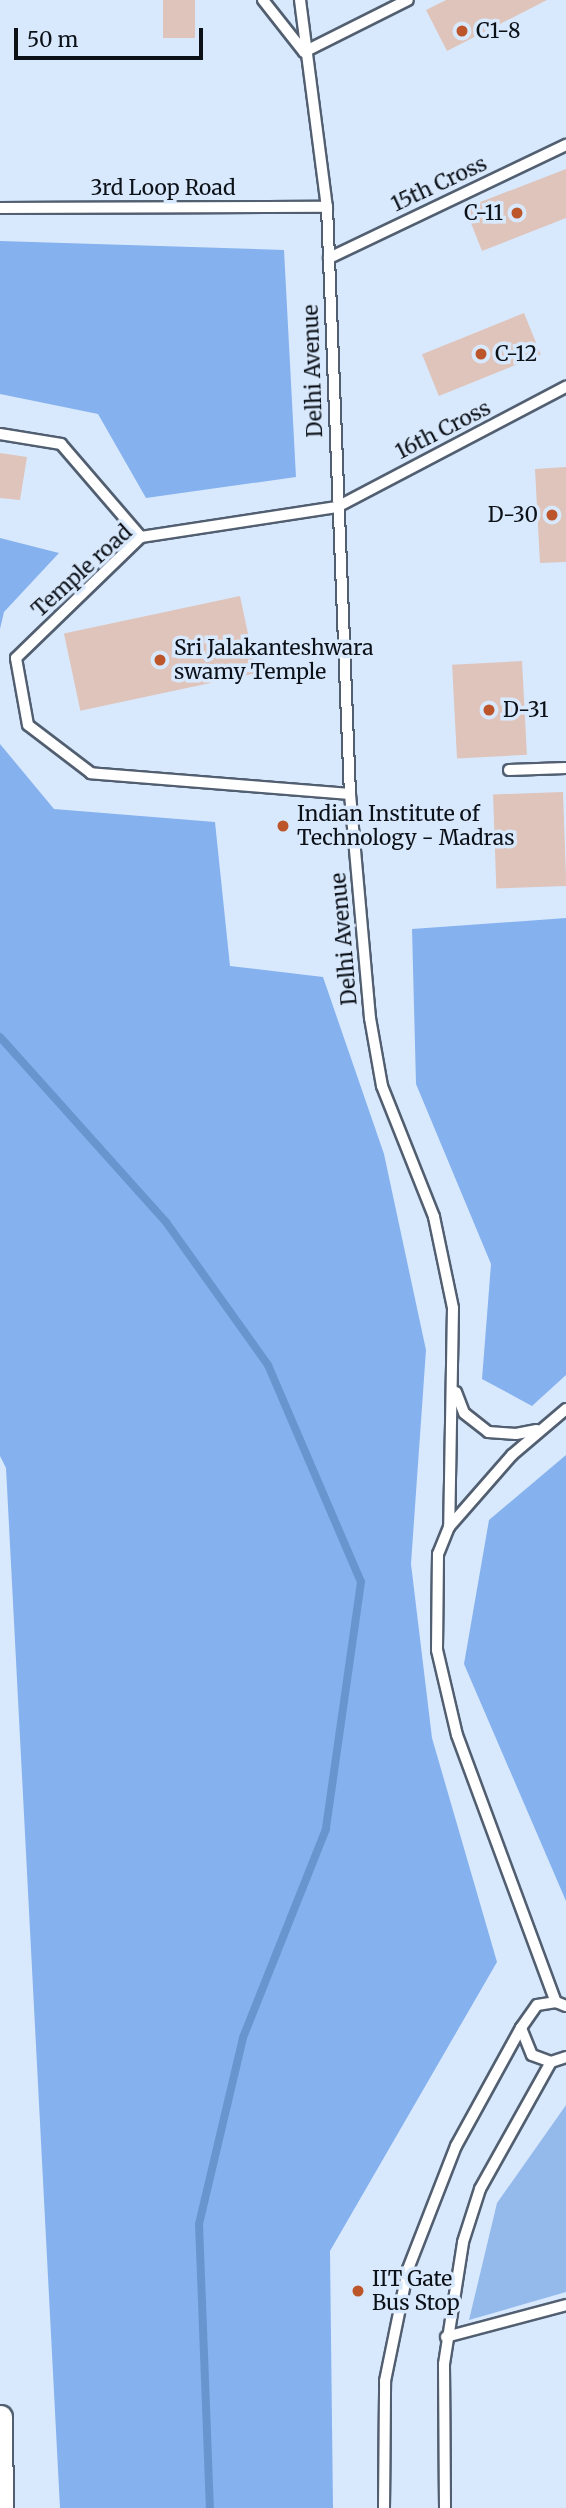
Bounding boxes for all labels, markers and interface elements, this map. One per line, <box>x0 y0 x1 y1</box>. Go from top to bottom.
scale bar <box>18 14 206 58</box>
place label: C1-8 <box>476 18 521 44</box>
marker: C1-8 <box>454 23 470 39</box>
text: 50 m <box>27 26 78 53</box>
street label: 15th Cross <box>387 151 491 217</box>
street label: 3rd Loop Road <box>90 175 236 201</box>
place label: C-11 <box>464 200 503 226</box>
marker: C-11 <box>509 205 525 221</box>
street label: Delhi Avenue <box>298 304 328 438</box>
place label: C-12 <box>495 341 537 367</box>
marker: C-12 <box>473 346 489 362</box>
street label: 16th Cross <box>391 395 495 465</box>
place label: D-30 <box>488 502 538 528</box>
marker: D-30 <box>544 507 560 523</box>
street label: Temple road <box>27 520 137 622</box>
place label: Sri Jalakanteshwara swamy Temple <box>174 635 374 685</box>
marker: Sri Jalakanteshwara swamy Temple <box>152 652 168 668</box>
place label: D-31 <box>503 697 549 723</box>
marker: D-31 <box>481 702 497 718</box>
place label: Indian Institute of Technology - Madras <box>297 801 514 851</box>
marker: Indian Institute of Technology - Madras <box>275 818 291 834</box>
street label: Delhi Avenue <box>326 872 362 1006</box>
place label: IIT Gate Bus Stop <box>372 2266 460 2316</box>
marker: IIT Gate Bus Stop <box>350 2283 366 2299</box>

